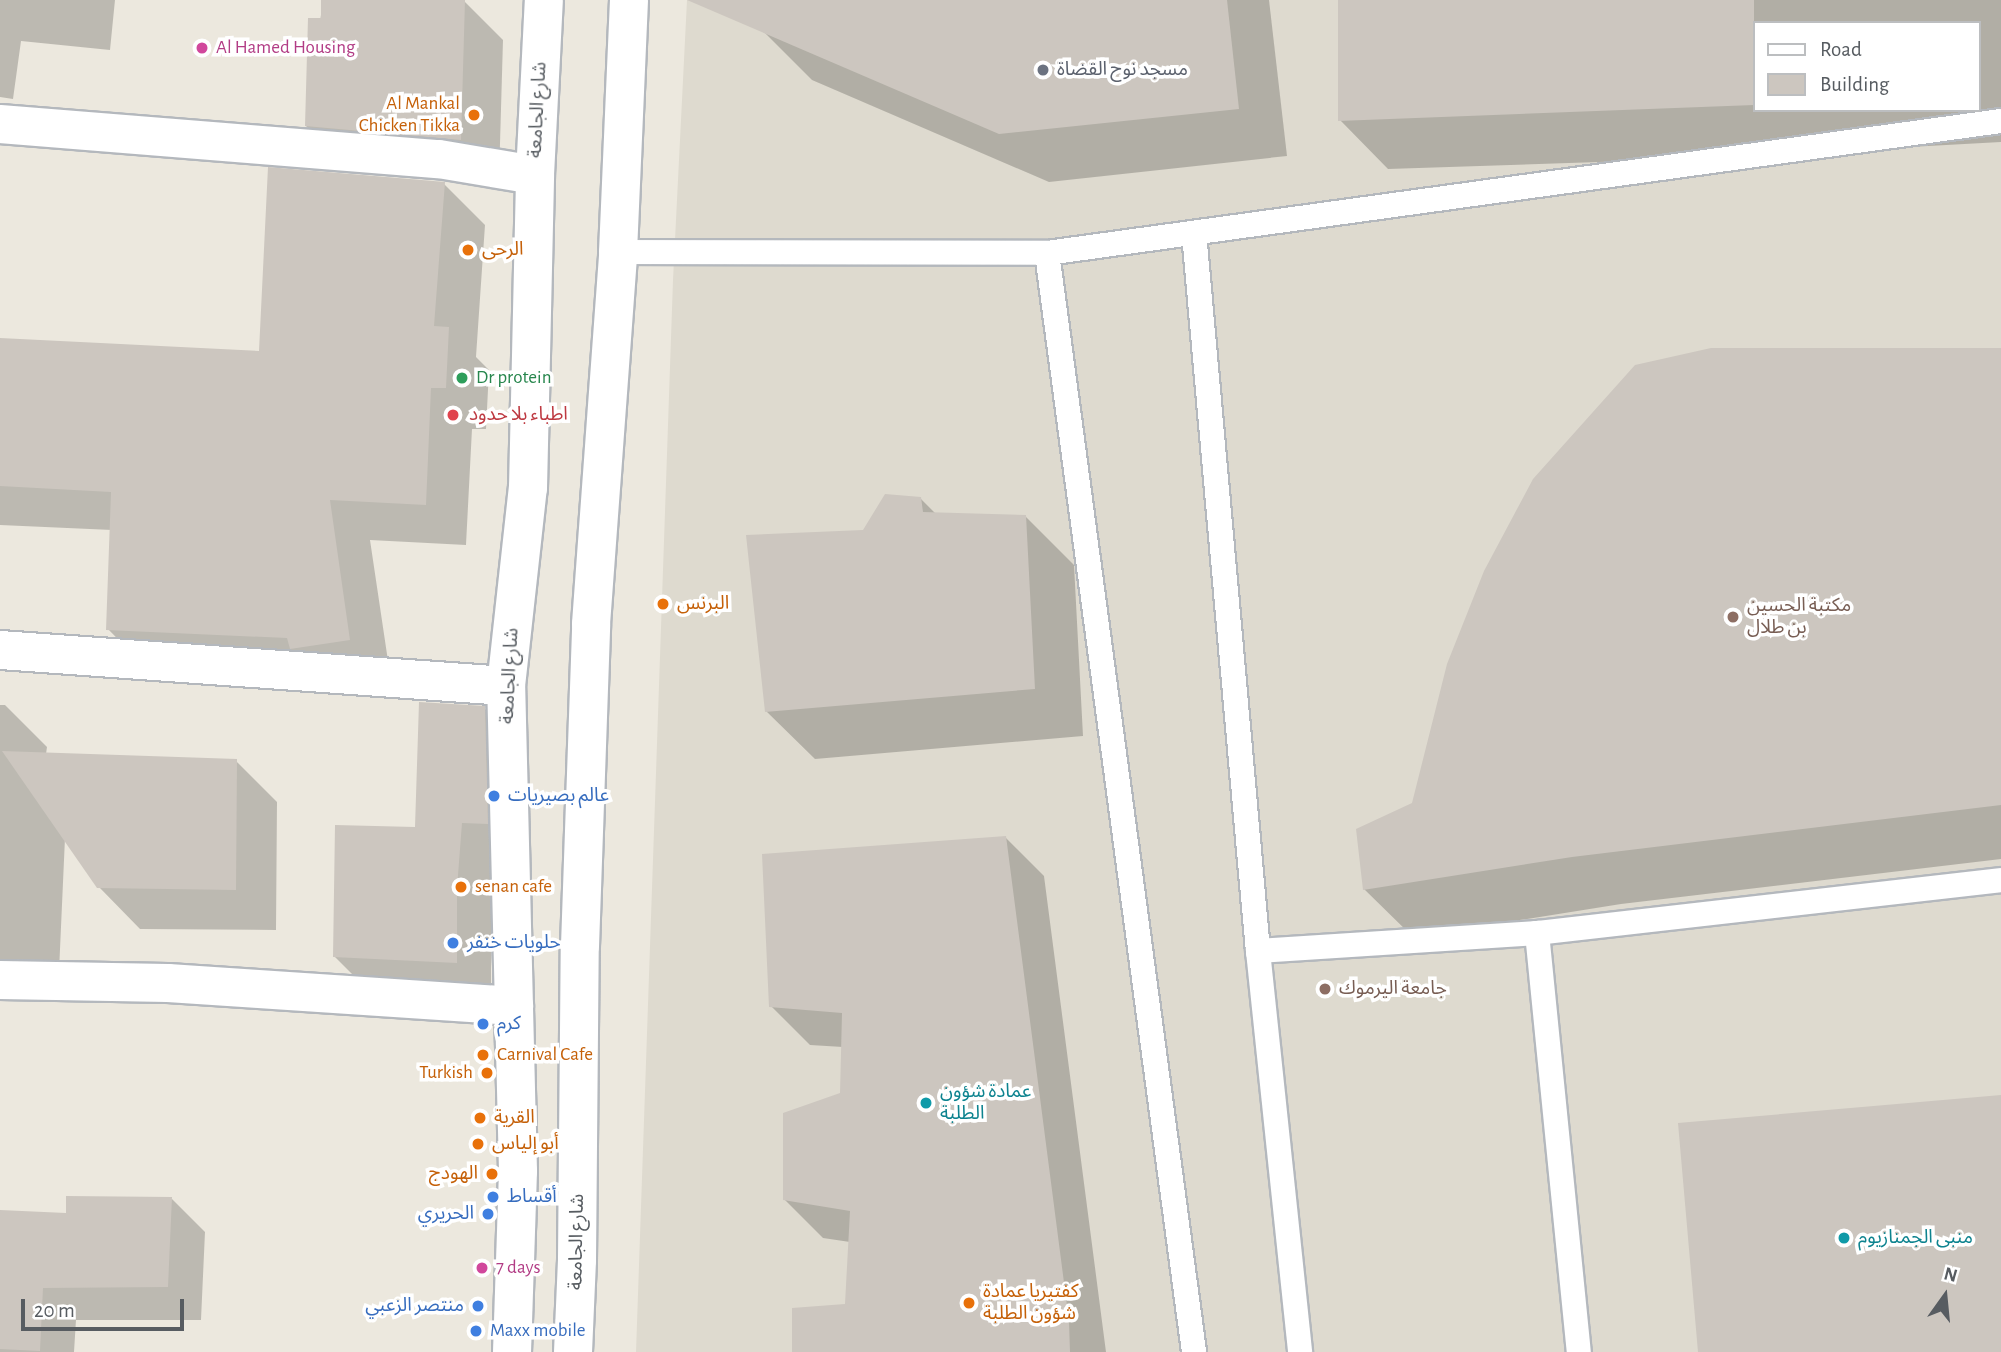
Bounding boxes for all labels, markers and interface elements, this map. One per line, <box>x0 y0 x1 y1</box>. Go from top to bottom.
legend <box>1752 21 1980 112</box>
place label: Al Hamed Housing <box>216 37 355 59</box>
text: Road <box>1820 39 1862 60</box>
marker: Al Hamed Housing <box>194 40 210 56</box>
place label: مسجد نوح القضاة <box>1057 59 1188 81</box>
street label: شارع الجامعة <box>524 61 552 159</box>
marker: مسجد نوح القضاة <box>1035 62 1051 78</box>
text: Building <box>1820 74 1889 95</box>
place label: Al Mankal Chicken Tikka <box>359 93 460 137</box>
marker: Al Mankal Chicken Tikka <box>466 107 482 123</box>
place label: الرحى <box>482 239 523 261</box>
marker: الرحى <box>460 242 476 258</box>
place label: Dr protein <box>476 367 551 389</box>
marker: Dr protein <box>454 370 470 386</box>
place label: اطباء بلا حدود <box>469 404 568 426</box>
marker: اطباء بلا حدود <box>443 405 463 425</box>
place label: البرنس <box>677 593 729 615</box>
place label: مكتبة الحسين بن طلال <box>1747 595 1851 639</box>
marker: البرنس <box>655 596 671 612</box>
marker: مكتبة الحسين بن طلال <box>1725 609 1741 625</box>
street label: شارع الجامعة <box>496 627 524 725</box>
place label: عالم بصيريات <box>508 785 609 807</box>
marker: عالم بصيريات <box>486 788 502 804</box>
place label: senan cafe <box>475 876 552 898</box>
marker: senan cafe <box>453 879 469 895</box>
place label: حلويات خنفر <box>467 932 561 954</box>
marker: حلويات خنفر <box>445 935 461 951</box>
place label: جامعة اليرموك <box>1339 978 1447 1000</box>
marker: جامعة اليرموك <box>1317 981 1333 997</box>
place label: كرم <box>497 1013 521 1035</box>
marker: كرم <box>475 1016 491 1032</box>
place label: Carnival Cafe <box>497 1044 593 1066</box>
marker: Carnival Cafe <box>475 1047 491 1063</box>
place label: Turkish <box>419 1062 473 1084</box>
marker: Turkish <box>479 1065 495 1081</box>
place label: عمادة شؤون الطلبة <box>940 1081 1031 1125</box>
marker: عمادة شؤون الطلبة <box>918 1095 934 1111</box>
place label: القرية <box>494 1107 535 1129</box>
marker: القرية <box>472 1110 488 1126</box>
place label: أبو إلياس <box>492 1133 559 1155</box>
marker: أبو إلياس <box>470 1136 486 1152</box>
place label: الهودج <box>429 1163 478 1185</box>
marker: الهودج <box>484 1166 500 1182</box>
place label: أقساط <box>507 1186 557 1208</box>
marker: أقساط <box>485 1189 501 1205</box>
street label: شارع الجامعة <box>565 1194 589 1290</box>
place label: الحريري <box>418 1203 474 1225</box>
marker: الحريري <box>480 1206 496 1222</box>
place label: منبى الجمنازيوم <box>1858 1227 1973 1249</box>
marker: منبى الجمنازيوم <box>1836 1230 1852 1246</box>
place label: 7 days <box>496 1257 541 1279</box>
marker: 7 days <box>474 1260 490 1276</box>
north arrow <box>1910 1261 1980 1331</box>
text: N <box>1942 1264 1959 1286</box>
place label: كفتيريا عمادة شؤون الطلبة <box>983 1281 1079 1325</box>
scale bar <box>24 1286 187 1330</box>
place label: منتصر الزعبي <box>365 1295 464 1317</box>
marker: كفتيريا عمادة شؤون الطلبة <box>961 1295 977 1311</box>
marker: منتصر الزعبي <box>470 1298 486 1314</box>
text: 20 m <box>34 1300 75 1321</box>
place label: Maxx mobile <box>490 1320 586 1342</box>
marker: Maxx mobile <box>468 1323 484 1339</box>

